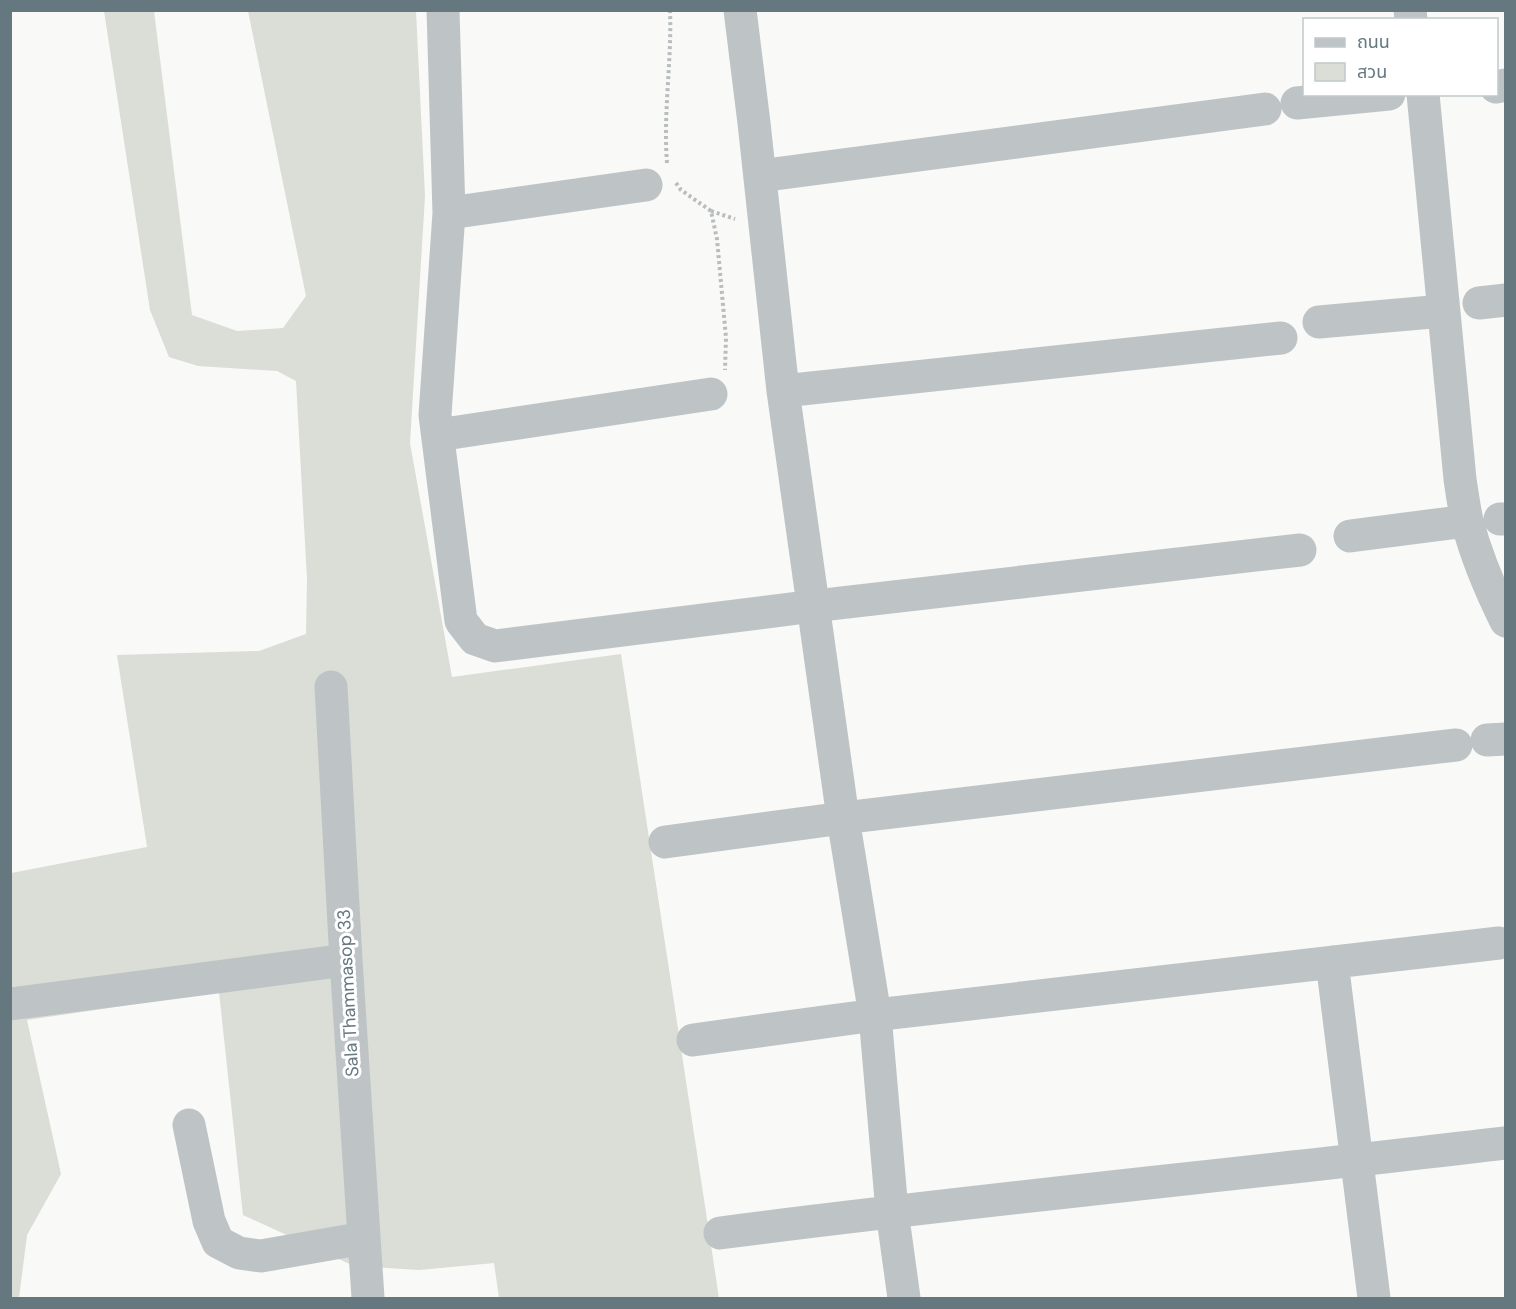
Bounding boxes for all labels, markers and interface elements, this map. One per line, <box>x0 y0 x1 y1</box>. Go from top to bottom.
legend <box>1303 18 1498 96</box>
text: ถนน <box>1357 30 1390 54</box>
text: สวน <box>1357 60 1387 84</box>
street label: Sala Thammasop 33 <box>332 908 364 1078</box>

